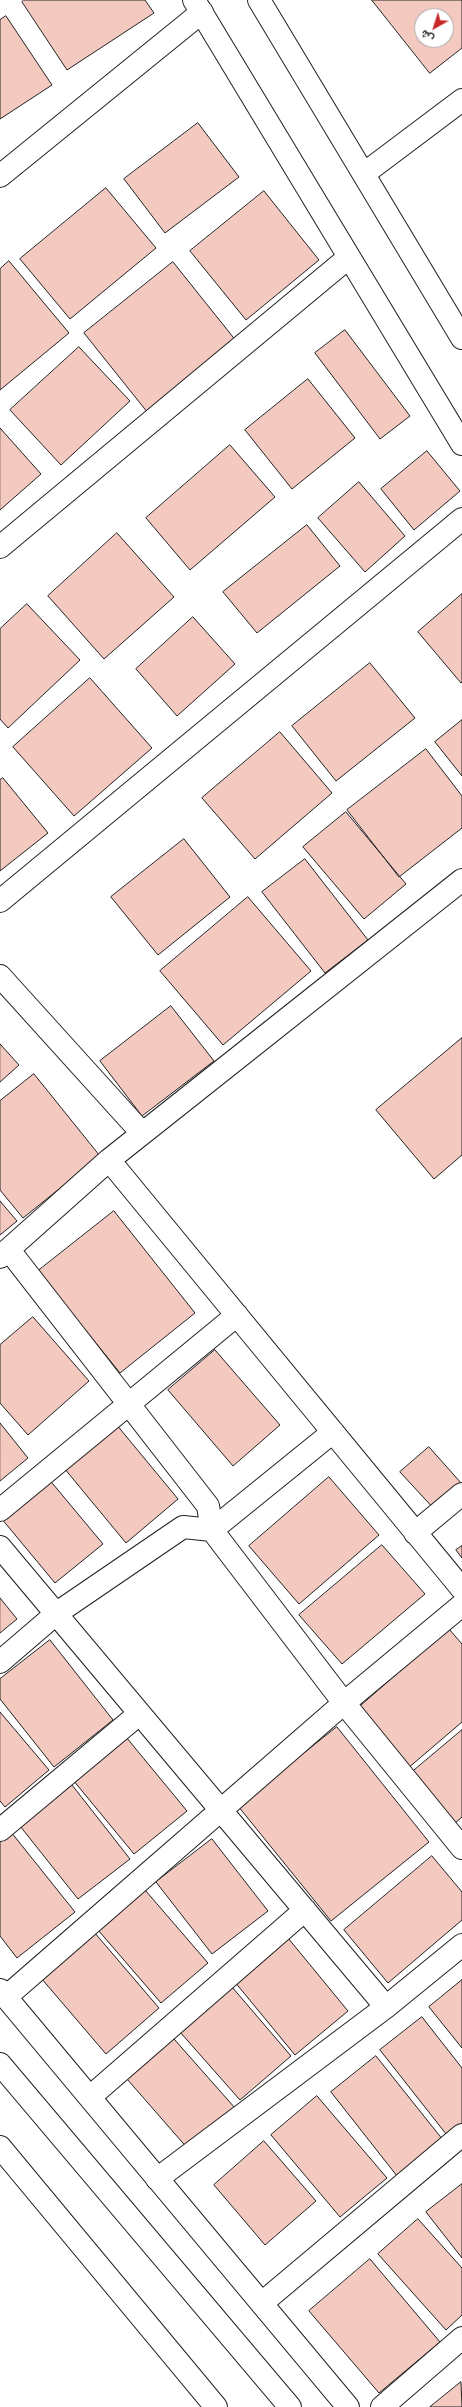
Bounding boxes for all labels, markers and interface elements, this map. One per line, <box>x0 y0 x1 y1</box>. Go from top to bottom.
north arrow <box>414 8 454 48</box>
text: ش <box>418 27 437 46</box>

